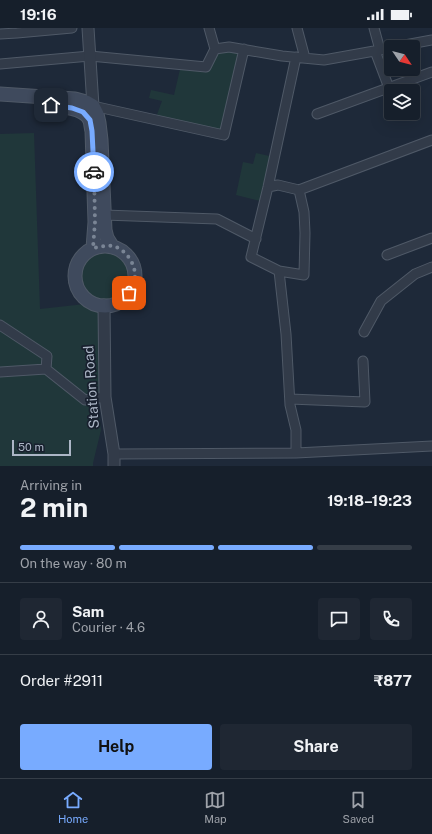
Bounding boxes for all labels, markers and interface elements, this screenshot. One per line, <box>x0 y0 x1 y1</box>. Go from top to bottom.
text: 19:16 <box>20 6 57 23</box>
north arrow <box>384 40 420 76</box>
map controls <box>384 40 420 120</box>
button: layers <box>384 84 420 120</box>
pin <box>34 88 68 122</box>
icon: home <box>40 94 62 116</box>
courier <box>74 152 114 192</box>
icon: car <box>83 161 105 183</box>
pin <box>112 276 146 310</box>
icon: bag <box>118 282 140 304</box>
street label: Station Road <box>80 345 102 429</box>
scale bar <box>12 438 71 457</box>
text: 50 m <box>18 441 44 453</box>
text: Arriving in <box>20 478 82 493</box>
text: 2 min <box>20 492 88 523</box>
text: 19:18–19:23 <box>327 492 412 509</box>
text: On the way · 80 m <box>20 556 127 571</box>
button: person <box>20 598 62 640</box>
button: chat <box>318 598 360 640</box>
button: phone <box>370 598 412 640</box>
text: Sam <box>72 603 104 620</box>
text: Courier · 4.6 <box>72 620 145 635</box>
text: Order #2911 <box>20 672 103 689</box>
text: ₹877 <box>374 672 412 689</box>
button: Help <box>20 724 212 770</box>
button: Share <box>220 724 412 770</box>
tab: Home <box>58 789 88 825</box>
tab: Map <box>204 789 227 825</box>
tab: Saved <box>343 789 374 825</box>

